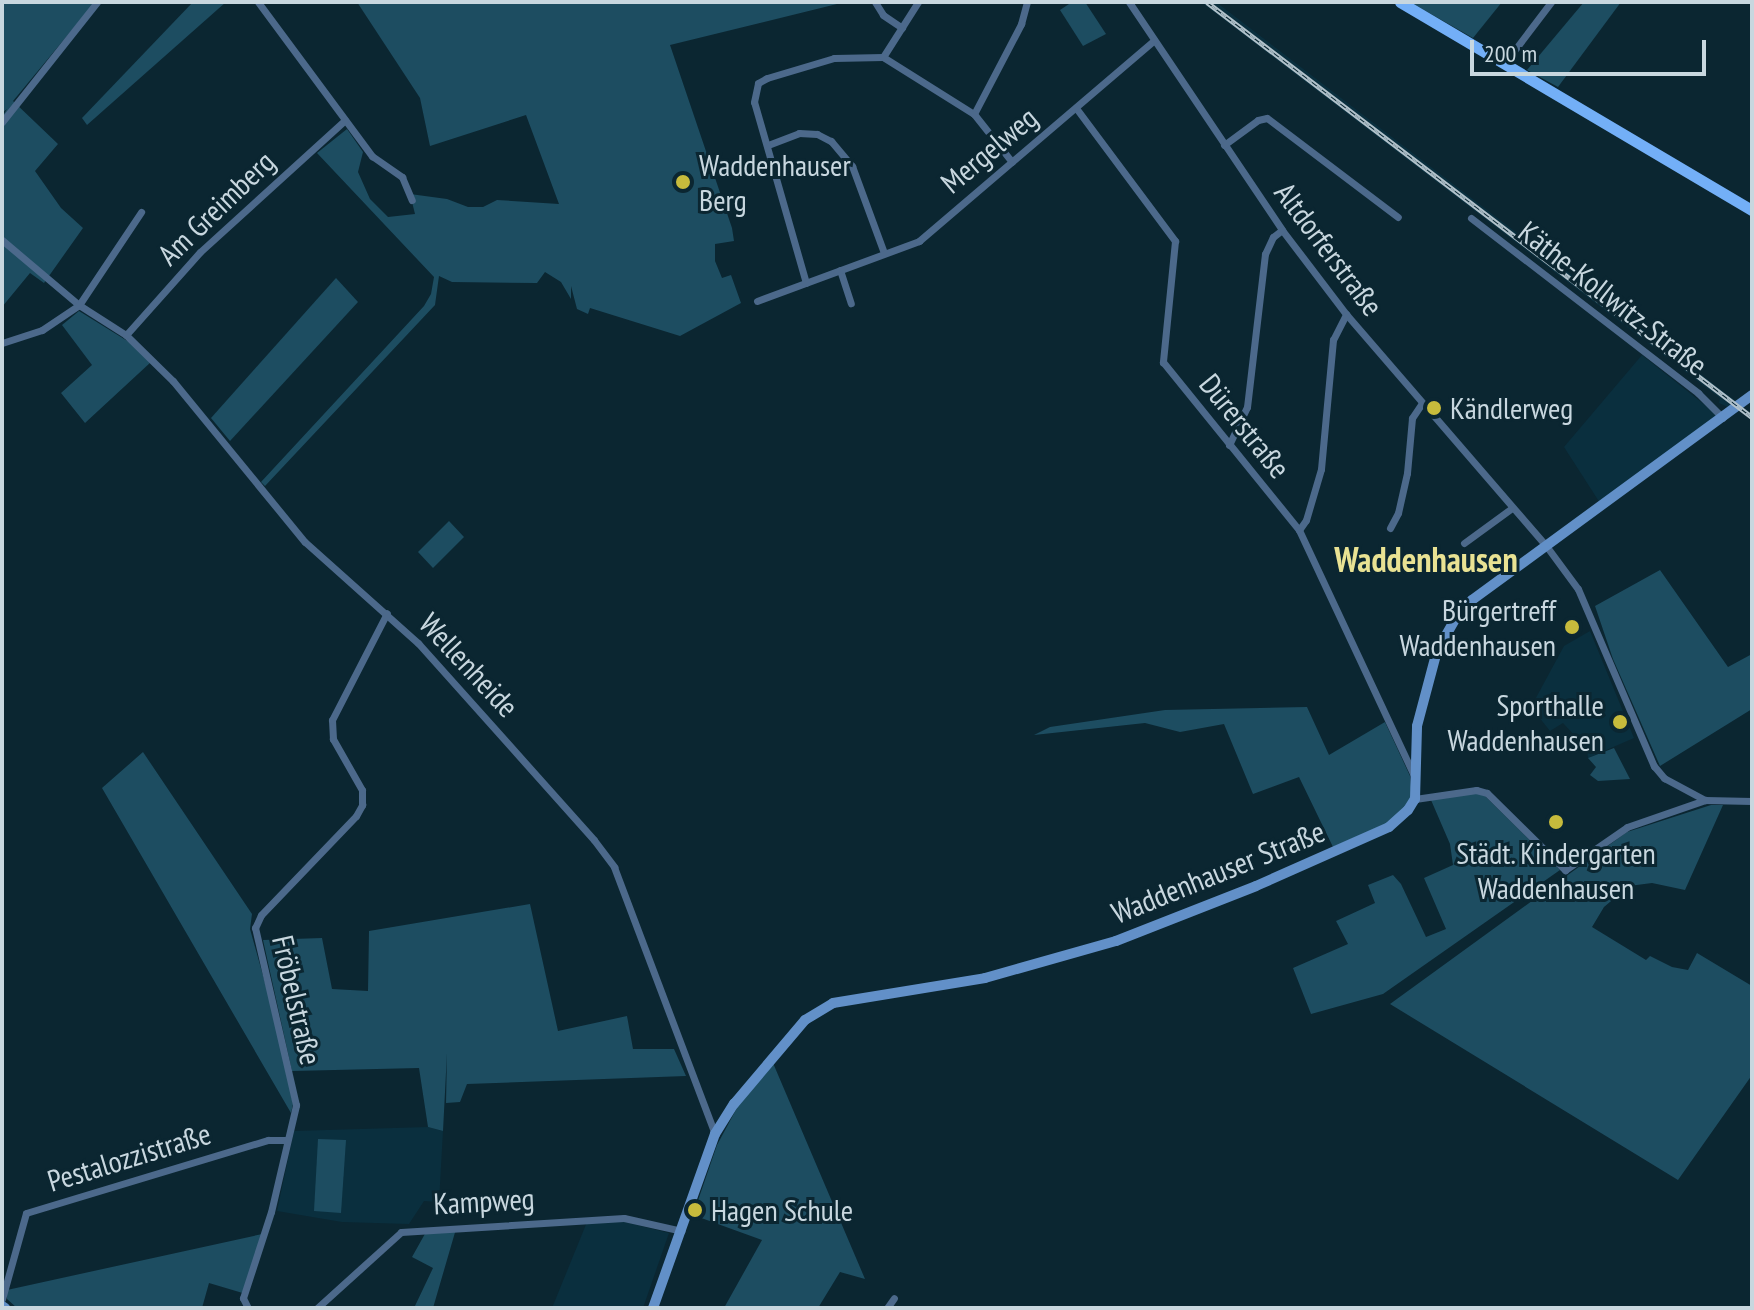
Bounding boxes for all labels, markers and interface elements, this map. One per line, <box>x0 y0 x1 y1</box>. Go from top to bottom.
scale bar <box>1474 24 1710 74</box>
text: 200 m <box>1484 38 1537 69</box>
street label: Mergelweg <box>934 99 1044 201</box>
street label: Am Greimberg <box>150 144 282 272</box>
place label: Waddenhauser Berg <box>699 147 851 218</box>
marker: Waddenhauser Berg <box>674 173 692 191</box>
street label: Altdorferstraße <box>1267 175 1391 323</box>
street label: Käthe-Kollwitz-Straße <box>1512 213 1714 383</box>
street label: Dürerstraße <box>1192 367 1298 485</box>
place label: Kändlerweg <box>1450 390 1573 426</box>
marker: Kändlerweg <box>1425 399 1443 417</box>
district label: Waddenhausen <box>1334 540 1518 580</box>
place label: Bürgertreff Waddenhausen <box>1399 592 1556 662</box>
street label: Wellenheide <box>412 606 526 724</box>
marker: Bürgertreff Waddenhausen <box>1563 618 1581 636</box>
place label: Sporthalle Waddenhausen <box>1447 687 1604 758</box>
marker: Sporthalle Waddenhausen <box>1611 713 1629 731</box>
street label: Waddenhauser Straße <box>1106 813 1330 931</box>
marker: Städt. Kindergarten Waddenhausen <box>1547 813 1565 831</box>
place label: Städt. Kindergarten Waddenhausen <box>1455 835 1657 906</box>
street label: Fröbelstraße <box>265 932 329 1068</box>
street label: Pestalozzistraße <box>43 1115 215 1199</box>
street label: Kampweg <box>433 1180 535 1222</box>
place label: Hagen Schule <box>711 1192 853 1228</box>
marker: Hagen Schule <box>686 1201 704 1219</box>

